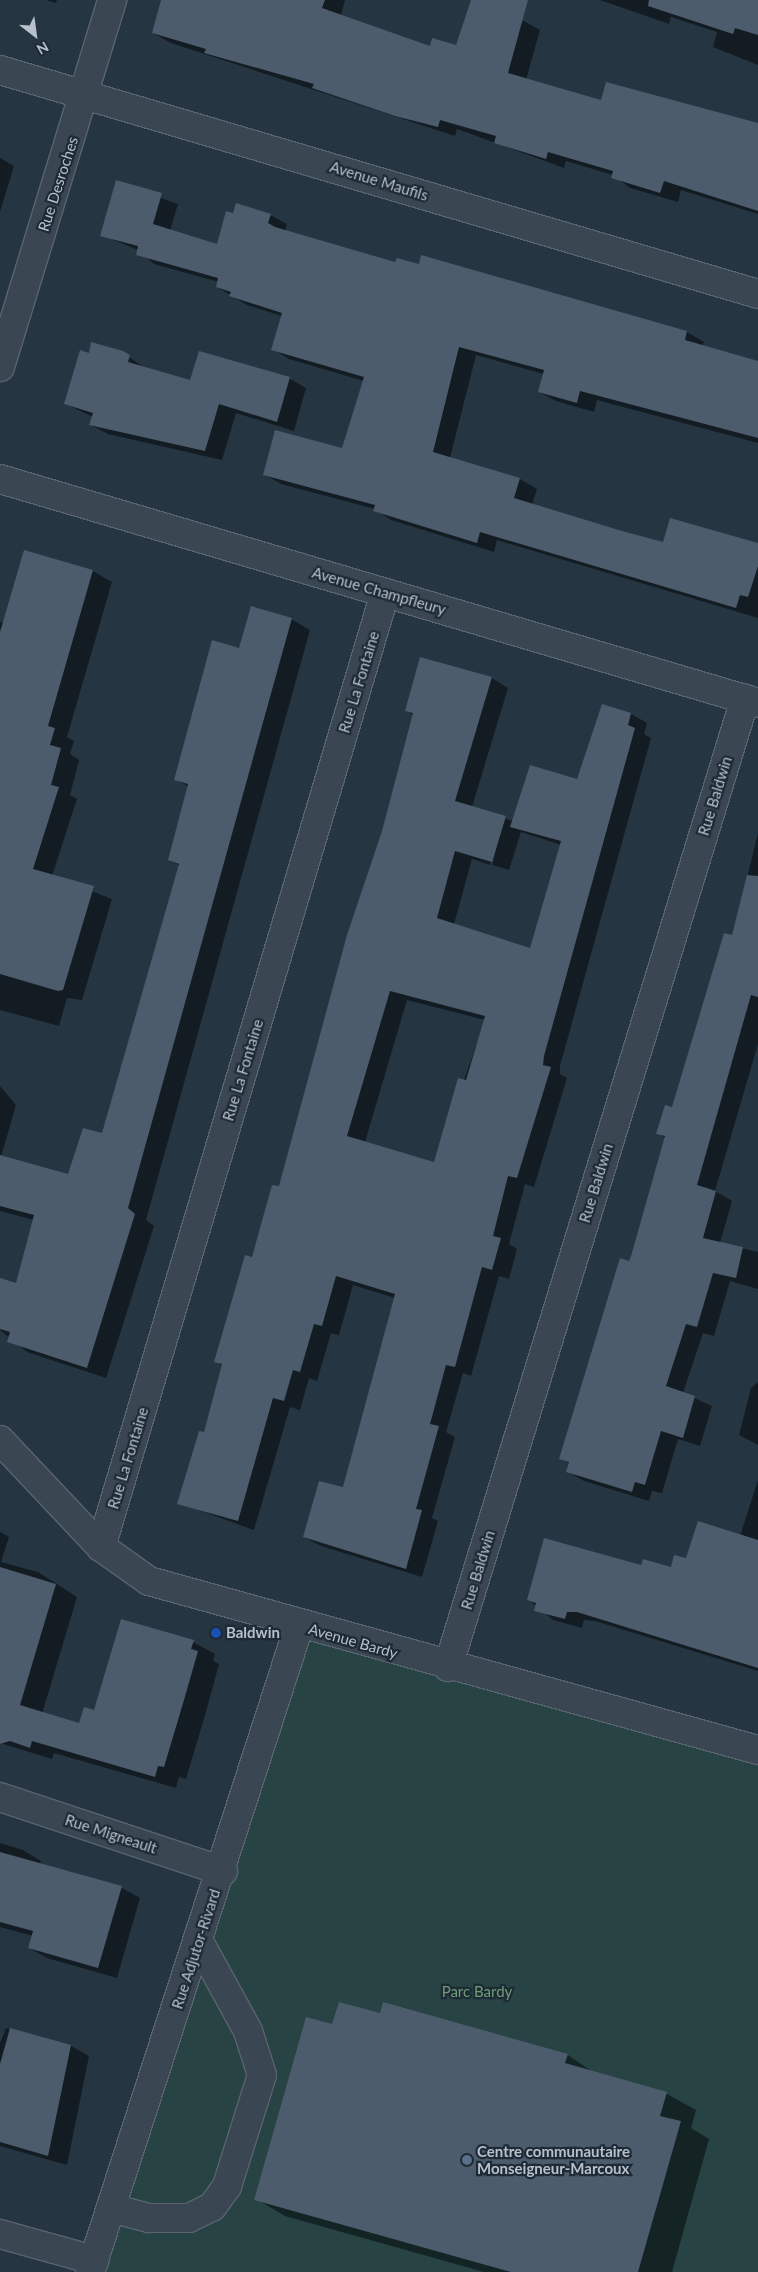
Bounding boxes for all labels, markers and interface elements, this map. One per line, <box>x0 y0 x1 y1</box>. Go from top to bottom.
north arrow <box>10 10 60 60</box>
text: N <box>34 38 52 58</box>
street label: Rue Desroches <box>34 134 82 234</box>
street label: Avenue Maufils <box>328 158 430 204</box>
street label: Avenue Champfleury <box>310 563 448 619</box>
street label: Rue La Fontaine <box>335 629 383 735</box>
street label: Rue Baldwin <box>694 754 736 838</box>
street label: Rue La Fontaine <box>219 1017 267 1123</box>
street label: Rue Baldwin <box>575 1141 617 1225</box>
street label: Rue La Fontaine <box>104 1405 152 1511</box>
street label: Rue Baldwin <box>457 1528 499 1612</box>
street label: Avenue Bardy <box>306 1620 400 1662</box>
place label: Baldwin <box>226 1624 280 1642</box>
marker: Baldwin <box>210 1627 222 1639</box>
street label: Rue Migneault <box>63 1811 159 1857</box>
street label: Rue Adjutor-Rivard <box>168 1886 224 2012</box>
park label: Parc Bardy <box>442 1983 512 2001</box>
place label: Centre communautaire Monseigneur-Marcoux <box>477 2142 630 2177</box>
marker: Centre communautaire Monseigneur-Marcoux <box>461 2154 473 2166</box>

